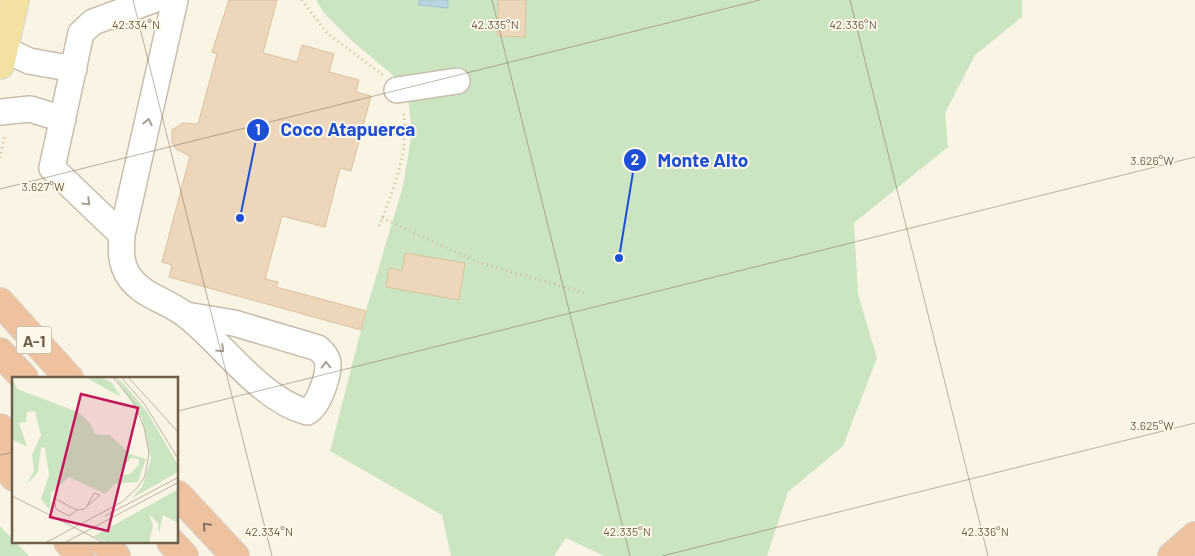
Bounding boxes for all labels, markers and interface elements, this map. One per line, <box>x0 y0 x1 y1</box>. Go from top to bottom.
text: 42.334°N <box>112 17 160 31</box>
text: 42.335°N <box>471 17 519 31</box>
text: 42.336°N <box>829 17 877 31</box>
callout: Coco Atapuerca <box>246 113 426 147</box>
text: Coco Atapuerca <box>281 117 415 140</box>
one-way arrow <box>142 118 153 127</box>
text: 1 <box>255 120 261 138</box>
callout: Monte Alto <box>622 143 758 177</box>
text: Monte Alto <box>658 148 748 171</box>
text: 2 <box>631 150 639 168</box>
text: 3.626°W <box>1130 153 1174 167</box>
text: 3.627°W <box>22 179 65 193</box>
one-way arrow <box>82 196 91 205</box>
road number: A-1 <box>16 326 52 354</box>
one-way arrow <box>215 343 224 352</box>
one-way arrow <box>321 360 331 368</box>
inset map <box>12 377 179 544</box>
text: 3.625°W <box>1130 418 1174 432</box>
one-way arrow <box>203 522 212 531</box>
text: 42.334°N <box>245 524 293 538</box>
text: 42.335°N <box>603 524 651 538</box>
text: 42.336°N <box>961 524 1009 538</box>

